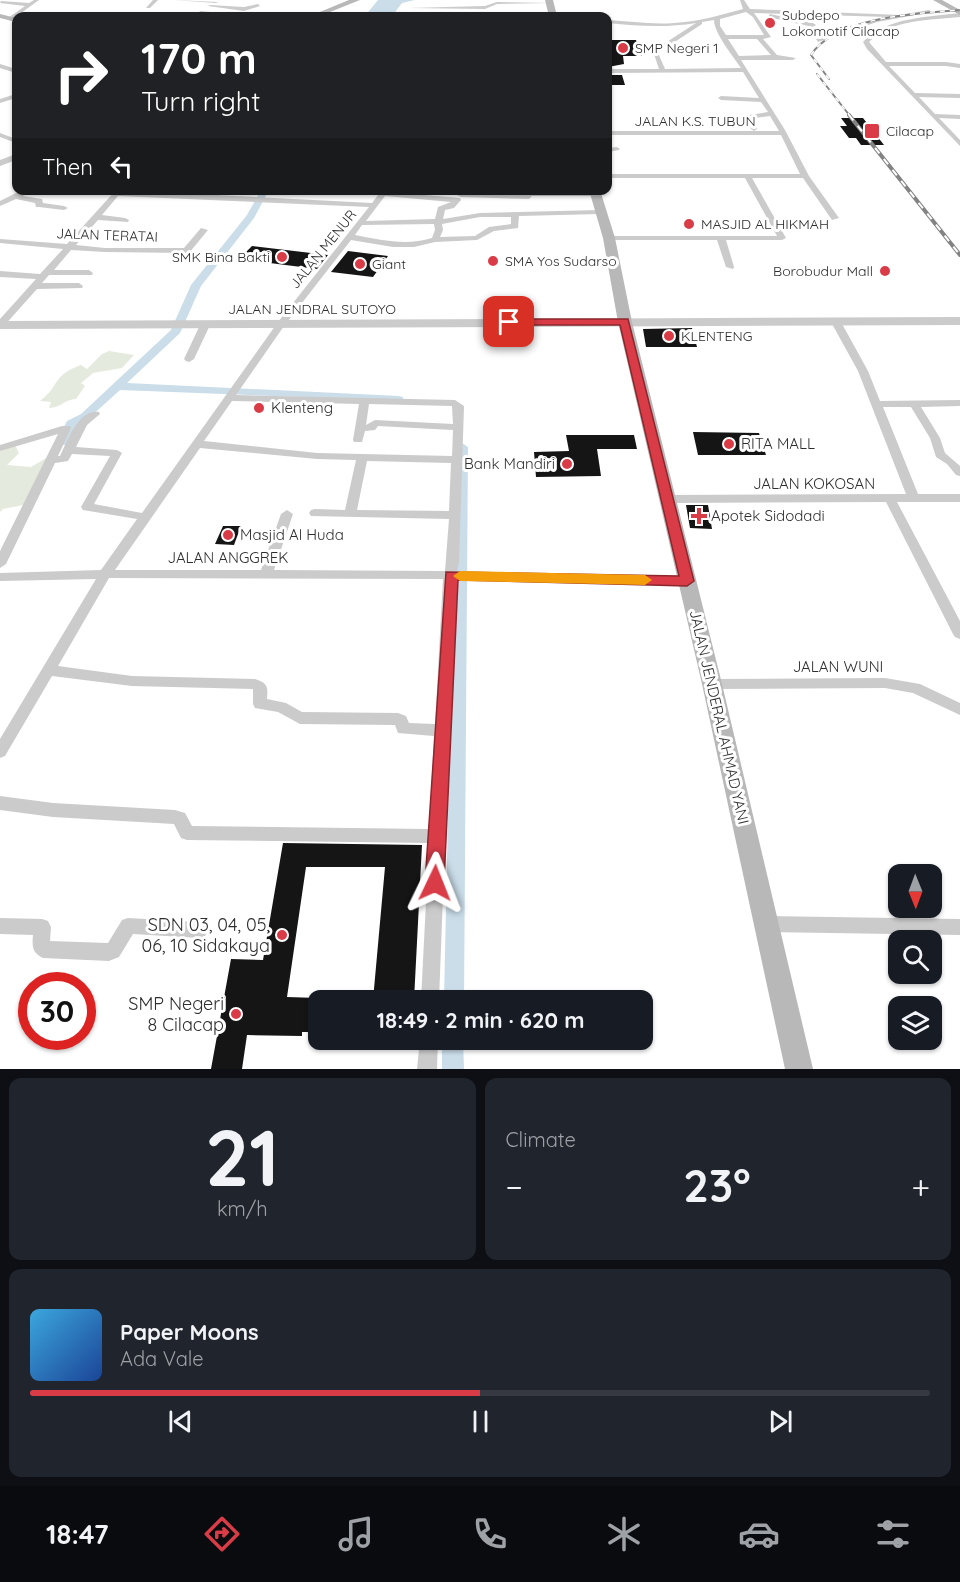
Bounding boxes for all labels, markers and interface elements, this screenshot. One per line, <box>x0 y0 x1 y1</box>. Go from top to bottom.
place label: Subdepo Lokomotif Cilacap <box>782 6 899 40</box>
marker: Subdepo Lokomotif Cilacap <box>763 16 777 30</box>
text: 170 m <box>141 32 257 85</box>
icon: right <box>42 36 120 114</box>
place label: SMP Negeri 1 <box>635 39 718 57</box>
marker: SMP Negeri 1 <box>616 41 630 55</box>
text: Turn right <box>141 84 260 118</box>
street label: JALAN K.S. TUBUN <box>634 112 756 130</box>
marker: Cilacap <box>863 122 881 140</box>
place label: Cilacap <box>886 122 934 140</box>
icon: left <box>105 150 138 183</box>
text: Then <box>42 153 93 181</box>
street label: JALAN MENUR <box>286 206 360 292</box>
place label: MASJID AL HIKMAH <box>701 215 829 233</box>
marker: MASJID AL HIKMAH <box>682 217 696 231</box>
street label: JALAN TERATAI <box>56 224 158 246</box>
place label: SMK Bina Bakti <box>172 248 270 266</box>
marker: SMK Bina Bakti <box>275 250 289 264</box>
place label: SMA Yos Sudarso <box>505 252 617 270</box>
marker: SMA Yos Sudarso <box>486 254 500 268</box>
place label: Giant <box>372 255 406 273</box>
marker: Giant <box>353 257 367 271</box>
place label: Borobudur Mall <box>773 262 873 280</box>
marker: Borobudur Mall <box>878 264 892 278</box>
pin <box>483 296 534 347</box>
street label: JALAN JENDRAL SUTOYO <box>228 300 396 318</box>
icon: arrive <box>492 305 525 338</box>
place label: KLENTENG <box>681 327 752 345</box>
marker: KLENTENG <box>662 329 676 343</box>
place label: Klenteng <box>271 398 333 417</box>
marker: Klenteng <box>252 401 266 415</box>
place label: RITA MALL <box>741 434 815 453</box>
marker: RITA MALL <box>722 437 736 451</box>
place label: Bank Mandiri <box>464 454 555 473</box>
marker: Bank Mandiri <box>560 457 574 471</box>
street label: JALAN KOKOSAN <box>753 474 875 493</box>
place label: Apotek Sidodadi <box>711 506 825 525</box>
marker: Apotek Sidodadi <box>692 509 706 523</box>
place label: Masjid Al Huda <box>240 525 344 544</box>
marker: Masjid Al Huda <box>221 528 235 542</box>
street label: JALAN ANGGREK <box>168 548 288 567</box>
street label: JALAN JENDERAL AHMAD YANI <box>686 608 753 826</box>
street label: JALAN WUNI <box>793 657 883 676</box>
position arrow <box>403 851 467 915</box>
north arrow <box>888 864 942 918</box>
map controls <box>888 864 942 1050</box>
place label: SDN 03, 04, 05, 06, 10 Sidakaya <box>142 913 270 957</box>
marker: SDN 03, 04, 05, 06, 10 Sidakaya <box>275 928 289 942</box>
button: search <box>888 930 942 984</box>
speed limit sign: 30 <box>18 972 96 1050</box>
place label: SMP Negeri 8 Cilacap <box>128 992 224 1036</box>
button: layers <box>888 996 942 1050</box>
text: 18:49 · 2 min · 620 m <box>377 1006 584 1034</box>
marker: SMP Negeri 8 Cilacap <box>229 1007 243 1021</box>
text: 21 <box>205 1108 280 1206</box>
text: Climate <box>506 1127 576 1152</box>
text: 23° <box>683 1157 751 1213</box>
text: − <box>506 1166 523 1207</box>
text: + <box>911 1166 930 1207</box>
text: km/h <box>217 1196 268 1221</box>
text: Paper Moons <box>120 1318 259 1346</box>
text: Ada Vale <box>120 1346 204 1371</box>
icon: previous <box>164 1405 197 1438</box>
icon: pause <box>464 1405 497 1438</box>
icon: next <box>764 1405 797 1438</box>
icon: directions <box>201 1513 243 1555</box>
icon: music <box>335 1513 377 1555</box>
icon: phone <box>469 1513 511 1555</box>
icon: climate <box>603 1513 645 1555</box>
icon: car <box>738 1513 780 1555</box>
icon: filters <box>872 1513 914 1555</box>
text: 18:47 <box>46 1517 109 1551</box>

